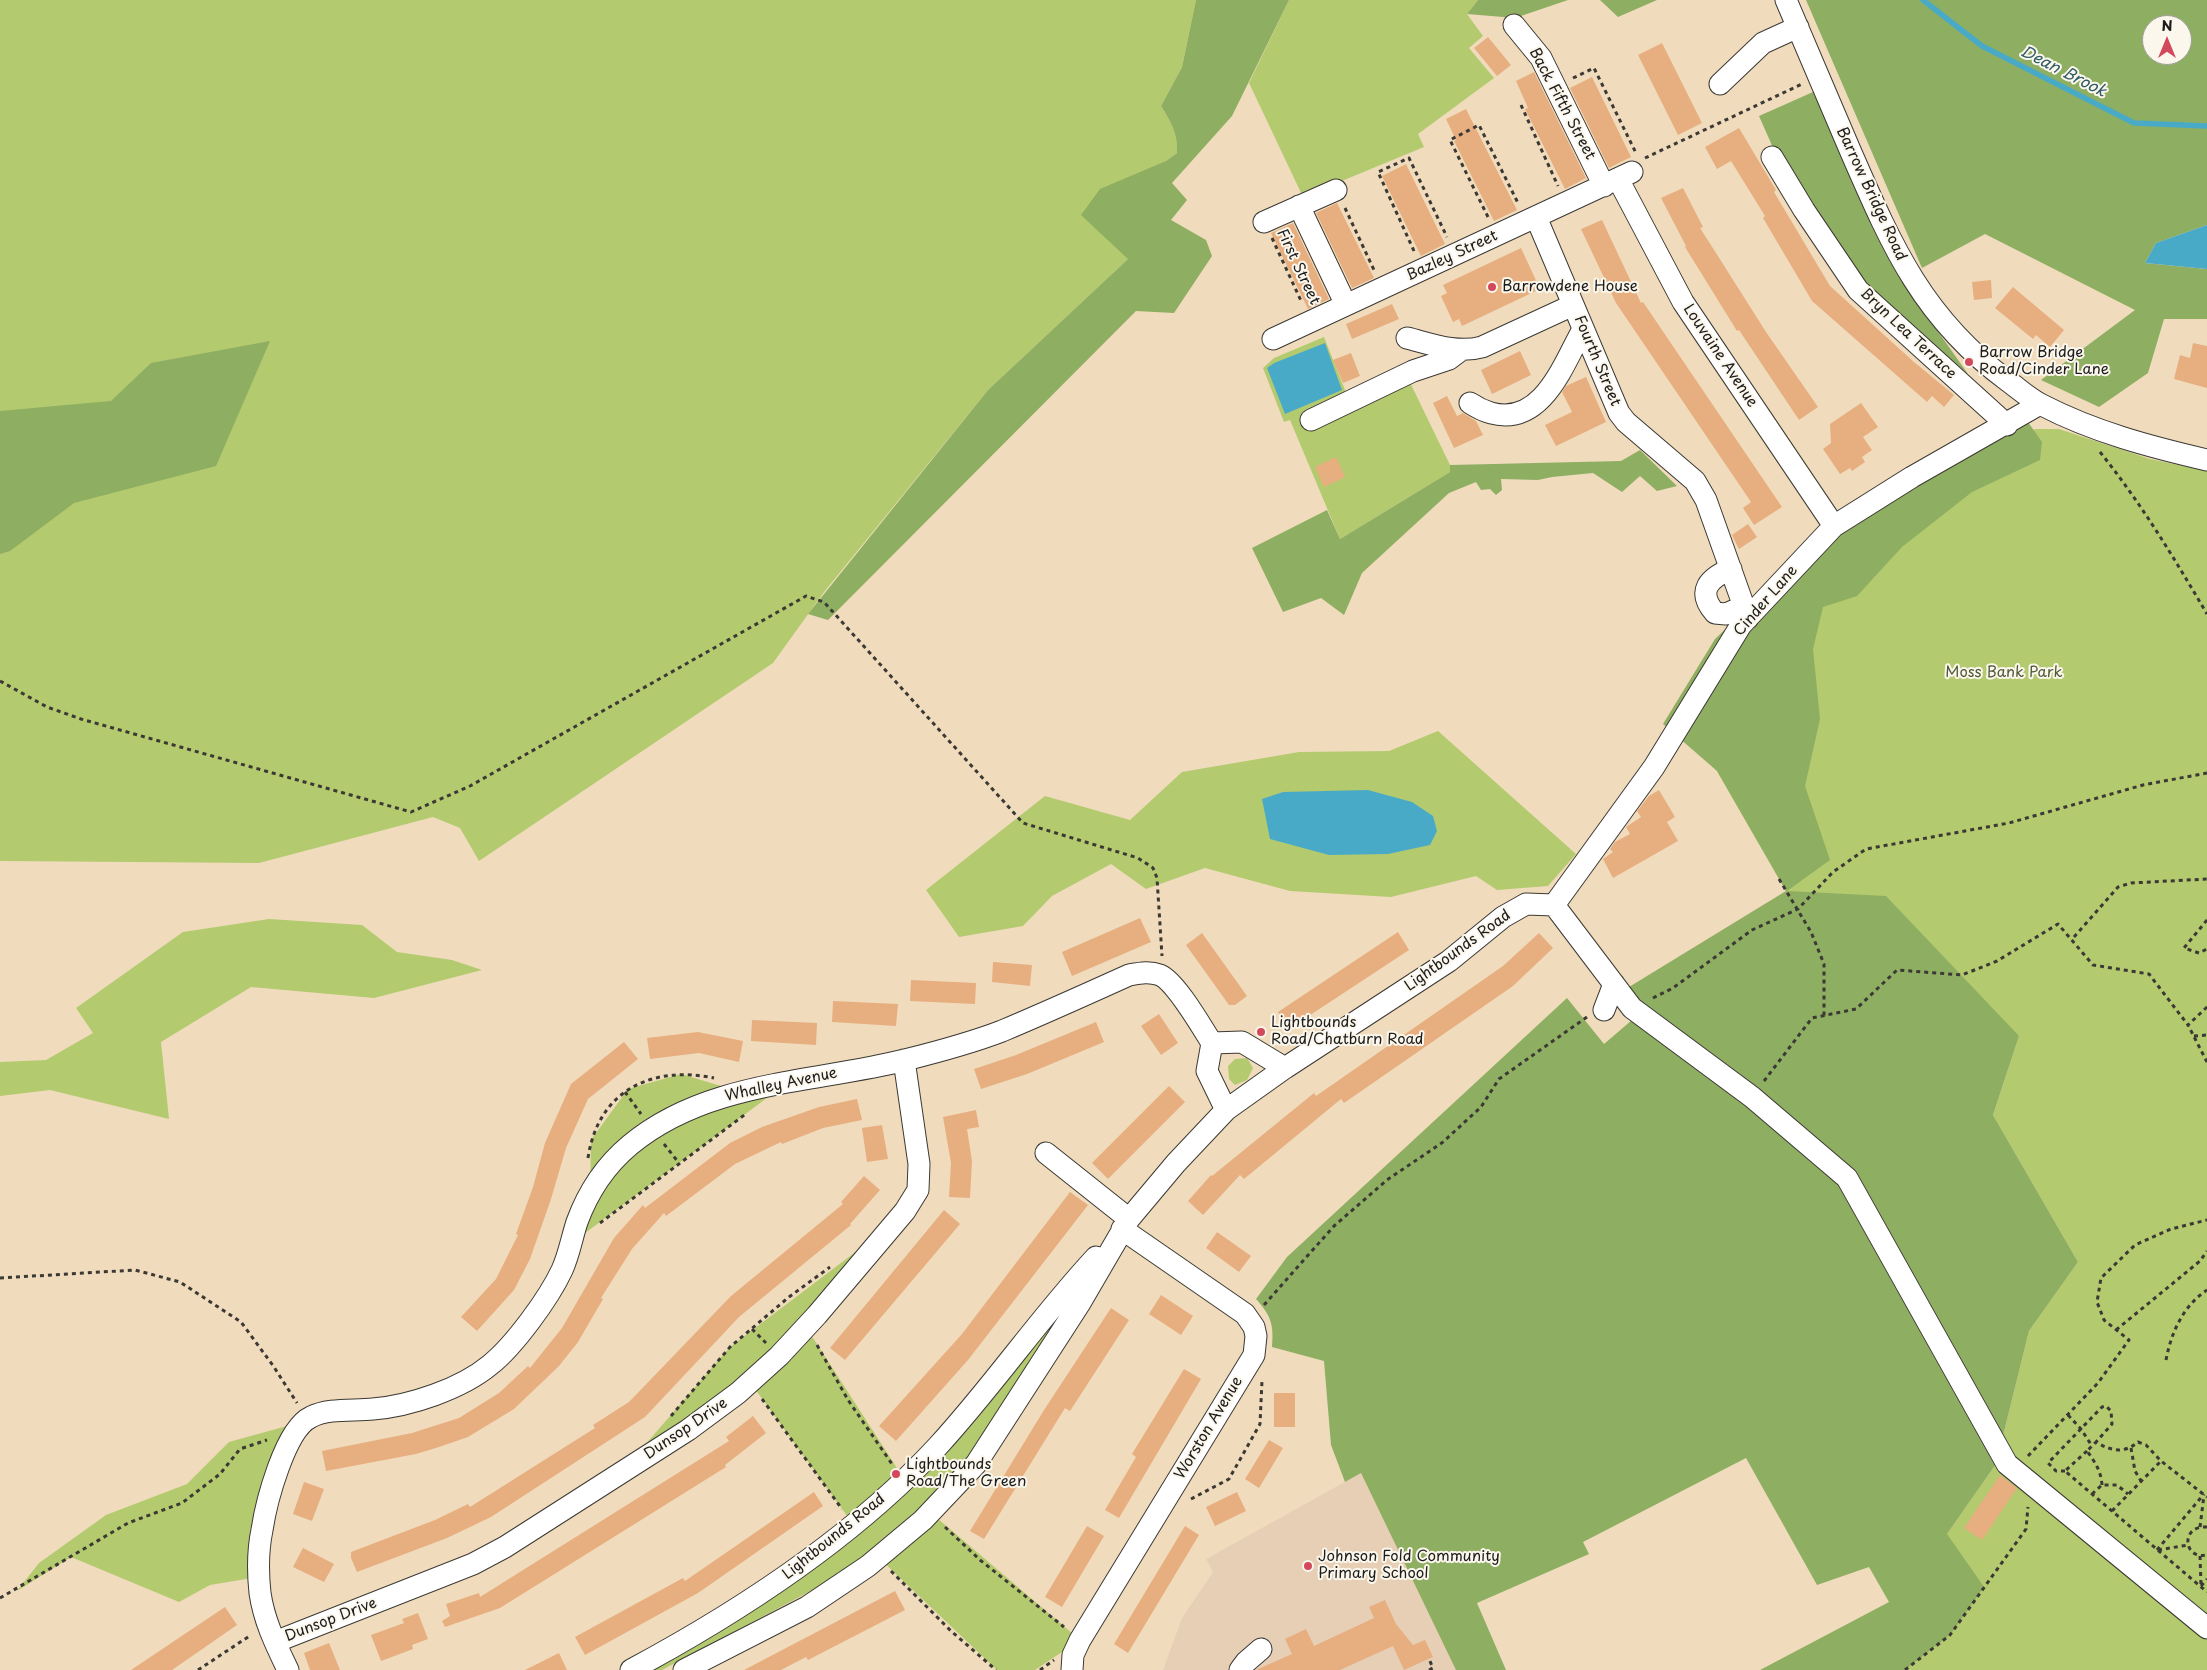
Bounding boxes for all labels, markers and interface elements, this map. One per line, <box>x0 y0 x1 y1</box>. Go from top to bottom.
north arrow <box>2142 15 2192 65</box>
text: N <box>2161 15 2173 36</box>
water label: Dean Brook <box>2017 42 2109 102</box>
street label: Back Fifth Street <box>1525 45 1599 163</box>
street label: Barrow Bridge Road <box>1832 124 1910 264</box>
street label: First Street <box>1273 226 1323 308</box>
street label: Bazley Street <box>1403 227 1501 285</box>
place label: Barrowdene House <box>1502 278 1638 296</box>
marker: Barrowdene House <box>1486 281 1498 293</box>
street label: Bryn Lea Terrace <box>1856 285 1960 383</box>
street label: Louvaine Avenue <box>1679 301 1761 411</box>
street label: Fourth Street <box>1570 313 1624 409</box>
place label: Barrow Bridge Road/Cinder Lane <box>1979 344 2109 379</box>
marker: Barrow Bridge Road/Cinder Lane <box>1963 356 1975 368</box>
street label: Cinder Lane <box>1730 562 1802 640</box>
park label: Moss Bank Park <box>1945 664 2063 682</box>
street label: Lightbounds Road <box>1402 907 1514 995</box>
place label: Lightbounds Road/Chatburn Road <box>1271 1014 1424 1049</box>
marker: Lightbounds Road/Chatburn Road <box>1255 1026 1267 1038</box>
street label: Whalley Avenue <box>723 1064 839 1106</box>
street label: Worston Avenue <box>1171 1374 1247 1482</box>
street label: Dunsop Drive <box>641 1395 731 1463</box>
place label: Lightbounds Road/The Green <box>906 1456 1026 1491</box>
marker: Lightbounds Road/The Green <box>890 1468 902 1480</box>
street label: Lightbounds Road <box>779 1490 889 1584</box>
place label: Johnson Fold Community Primary School <box>1318 1548 1500 1583</box>
marker: Johnson Fold Community Primary School <box>1302 1560 1314 1572</box>
street label: Dunsop Drive <box>283 1594 379 1646</box>

